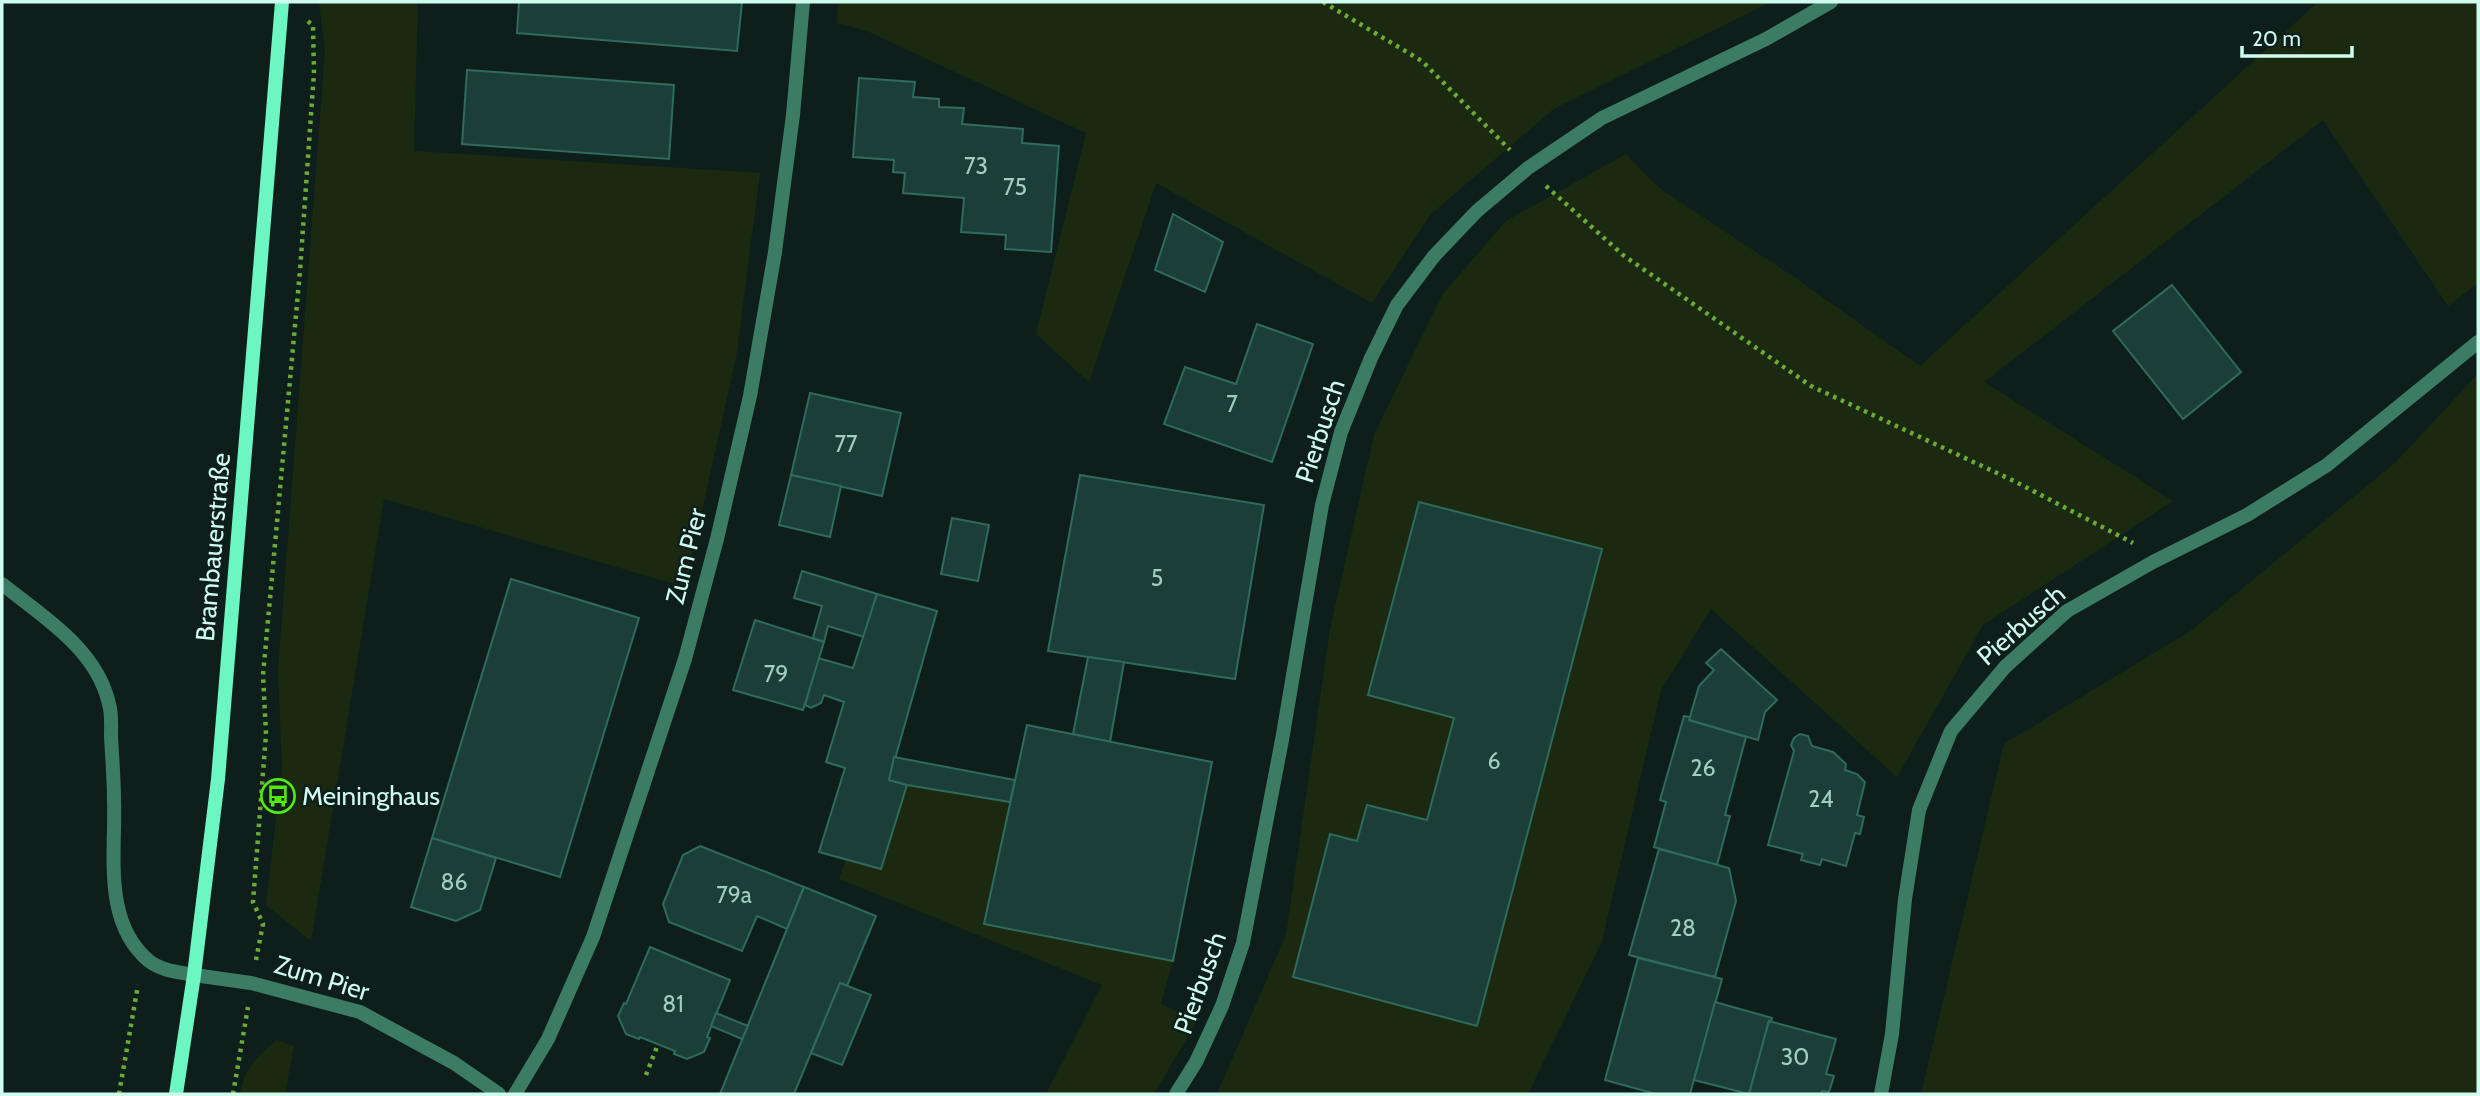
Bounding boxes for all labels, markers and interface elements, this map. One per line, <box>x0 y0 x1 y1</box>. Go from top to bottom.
scale bar <box>2242 14 2352 58</box>
text: 20 m <box>2252 26 2301 51</box>
house number: 73 <box>964 152 988 180</box>
house number: 75 <box>1003 173 1027 201</box>
street label: Pierbusch <box>1288 375 1352 487</box>
house number: 7 <box>1226 390 1238 418</box>
house number: 77 <box>834 430 858 458</box>
street label: Brambauerstraße <box>189 451 237 643</box>
street label: Zum Pier <box>659 504 714 607</box>
house number: 5 <box>1151 564 1163 592</box>
street label: Pierbusch <box>1970 578 2072 672</box>
house number: 79 <box>764 660 788 688</box>
house number: 6 <box>1487 747 1501 775</box>
house number: 26 <box>1690 754 1716 782</box>
bus stop icon: Meininghaus <box>259 777 297 815</box>
place label: Meininghaus <box>302 780 440 812</box>
house number: 24 <box>1808 785 1834 813</box>
house number: 86 <box>440 868 468 896</box>
house number: 79a <box>716 881 752 909</box>
house number: 28 <box>1670 914 1696 942</box>
street label: Pierbusch <box>1167 927 1233 1039</box>
street label: Zum Pier <box>271 948 374 1008</box>
house number: 81 <box>662 990 684 1018</box>
house number: 30 <box>1781 1043 1809 1071</box>

